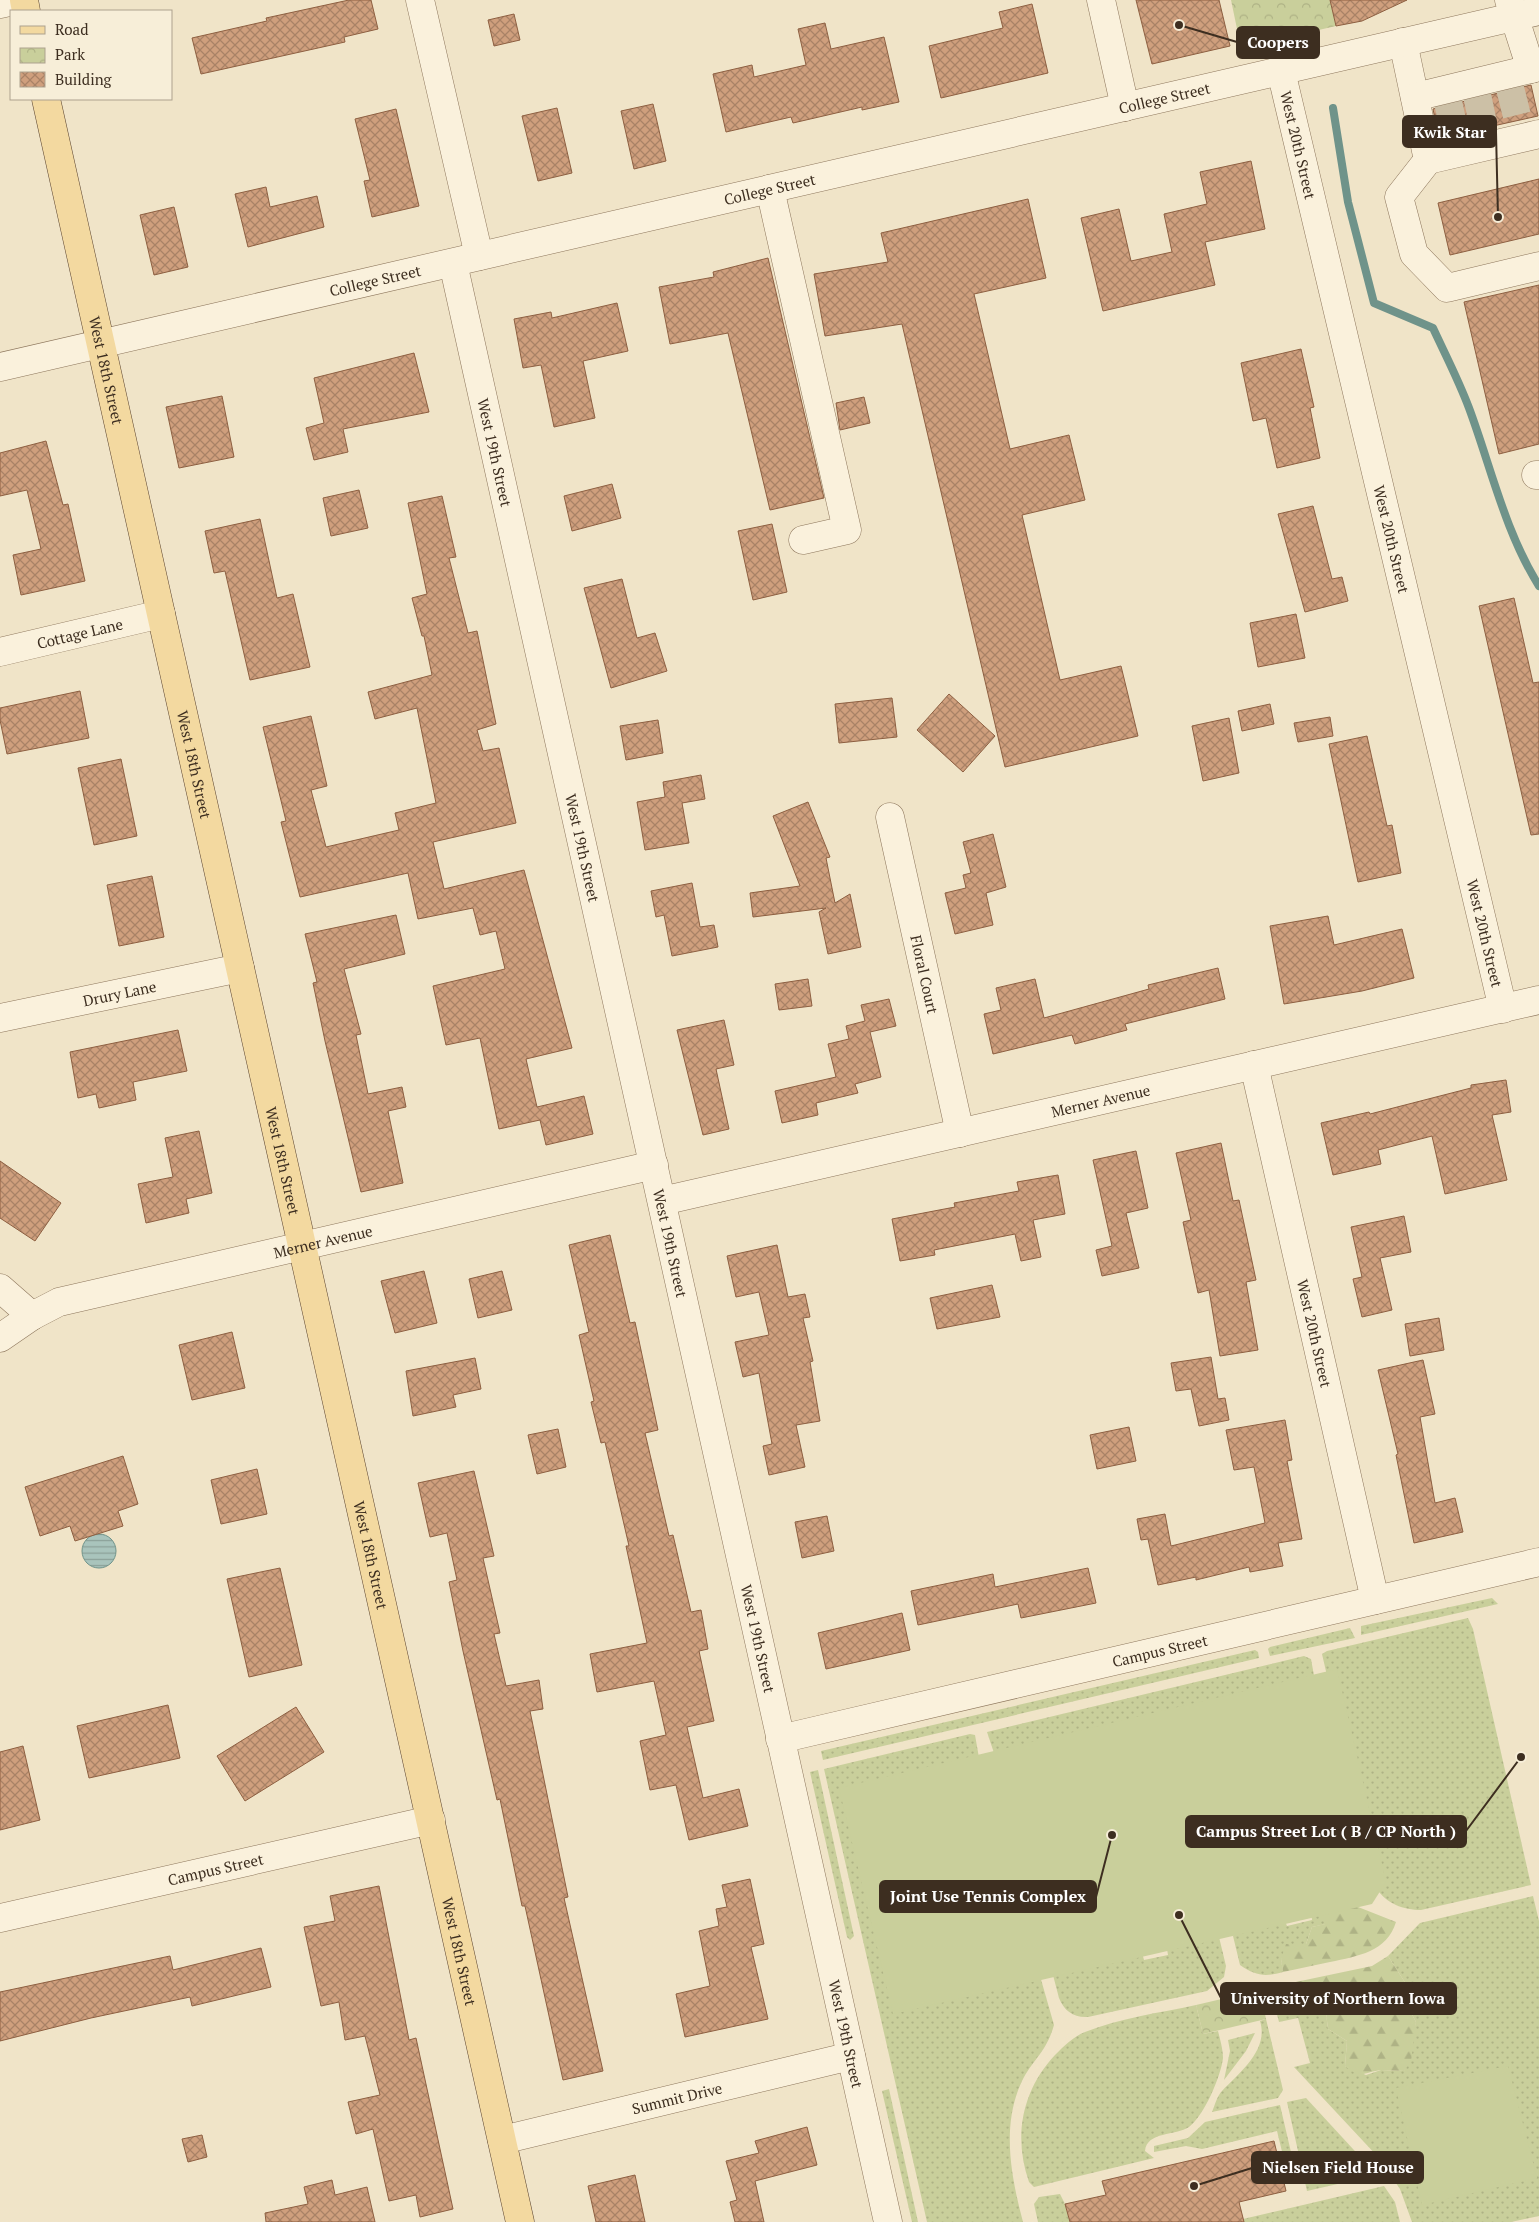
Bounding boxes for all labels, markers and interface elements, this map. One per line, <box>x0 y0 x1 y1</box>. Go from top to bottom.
legend <box>10 10 172 100</box>
text: Road <box>55 19 88 39</box>
callout: Coopers <box>1237 27 1319 58</box>
text: Coopers <box>1247 31 1309 53</box>
text: Park <box>55 44 85 64</box>
text: Building <box>55 69 113 89</box>
street label: College Street <box>1117 77 1212 118</box>
street label: West 20th Street <box>1276 89 1321 201</box>
callout: Kwik Star <box>1403 116 1496 147</box>
text: Kwik Star <box>1413 121 1487 143</box>
street label: College Street <box>722 169 818 209</box>
street label: College Street <box>327 260 423 300</box>
street label: West 18th Street <box>85 314 128 427</box>
street label: West 19th Street <box>473 396 517 509</box>
street label: West 20th Street <box>1369 483 1414 596</box>
street label: Cottage Lane <box>35 613 125 653</box>
street label: West 18th Street <box>173 709 216 821</box>
street label: West 19th Street <box>561 792 605 904</box>
street label: West 20th Street <box>1463 877 1508 990</box>
street label: Floral Court <box>906 933 943 1016</box>
street label: Drury Lane <box>81 976 158 1011</box>
street label: Merner Avenue <box>1049 1079 1152 1122</box>
street label: West 18th Street <box>261 1105 305 1217</box>
street label: West 19th Street <box>649 1187 692 1300</box>
street label: Merner Avenue <box>271 1220 374 1262</box>
street label: West 20th Street <box>1293 1277 1337 1390</box>
street label: West 18th Street <box>349 1499 393 1612</box>
street label: West 19th Street <box>737 1582 780 1695</box>
street label: Campus Street <box>1110 1630 1210 1671</box>
callout: Campus Street Lot ( B / CP North ) <box>1186 1816 1466 1847</box>
text: Campus Street Lot ( B / CP North ) <box>1196 1820 1456 1842</box>
street label: Campus Street <box>166 1848 266 1890</box>
callout: Joint Use Tennis Complex <box>880 1881 1096 1912</box>
text: Joint Use Tennis Complex <box>890 1885 1086 1907</box>
street label: West 18th Street <box>438 1895 481 2008</box>
street label: West 19th Street <box>824 1978 868 2090</box>
callout: University of Northern Iowa <box>1221 1983 1456 2014</box>
text: University of Northern Iowa <box>1231 1987 1445 2009</box>
street label: Summit Drive <box>630 2077 724 2118</box>
callout: Nielsen Field House <box>1252 2152 1423 2183</box>
text: Nielsen Field House <box>1262 2156 1414 2178</box>

